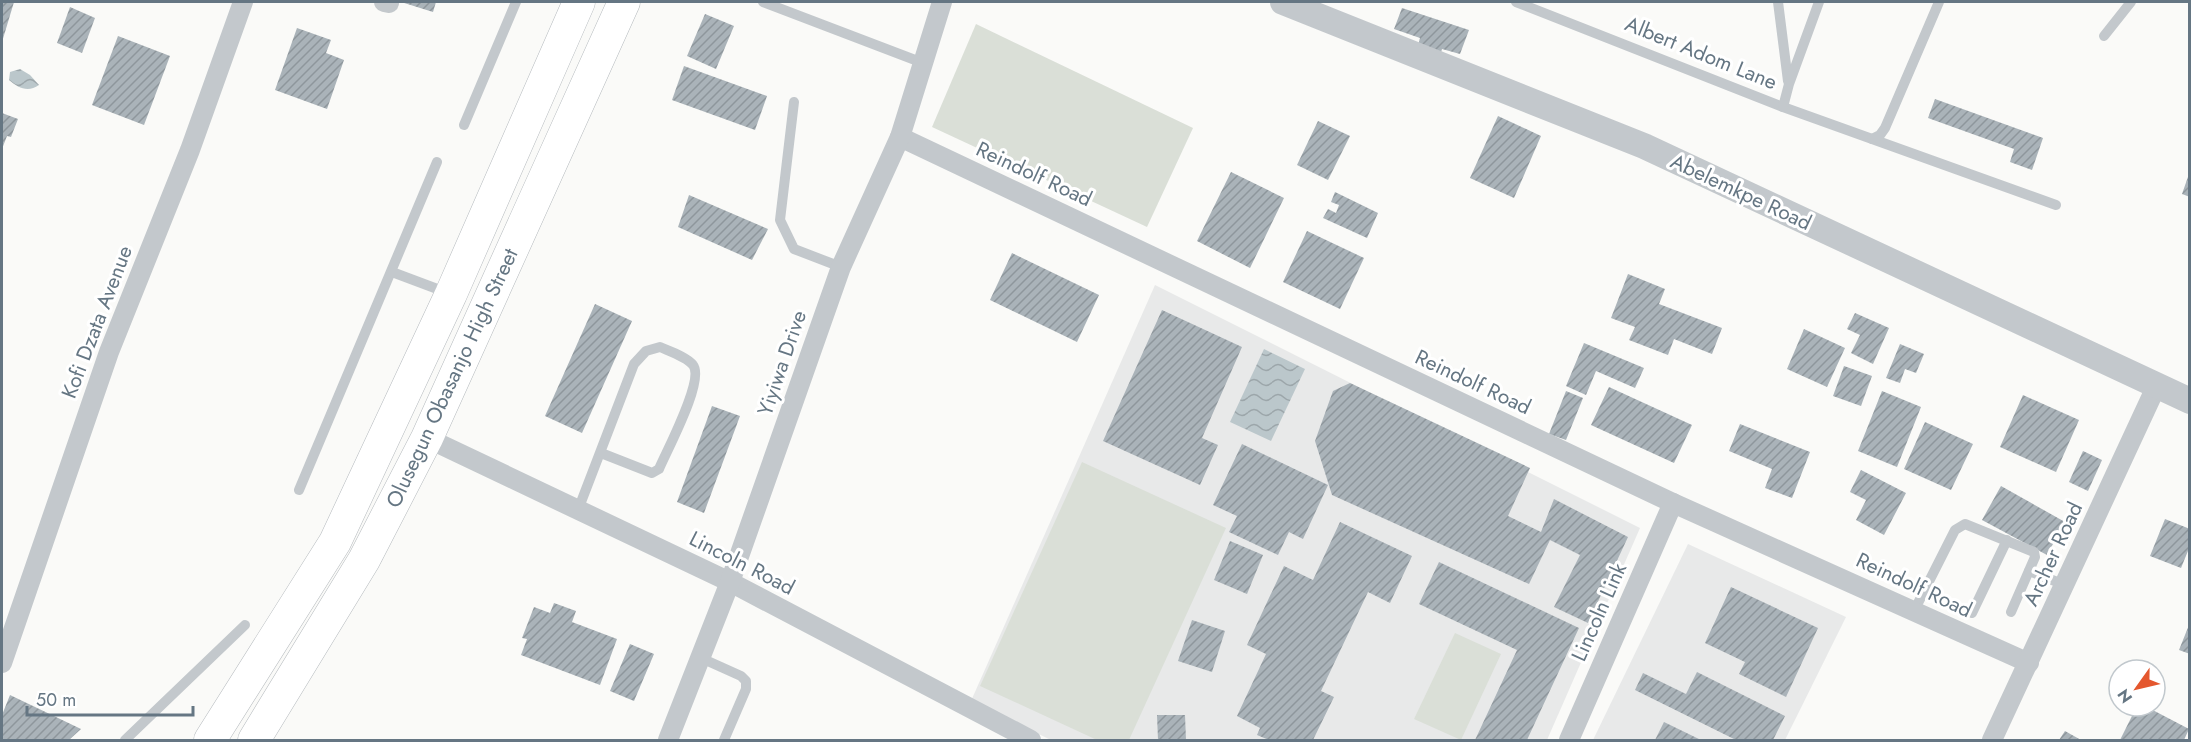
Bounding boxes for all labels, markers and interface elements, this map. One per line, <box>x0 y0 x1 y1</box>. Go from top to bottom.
street label: Albert Adom Lane <box>1621 9 1782 97</box>
street label: Reindolf Road <box>971 134 1097 214</box>
street label: Abelemkpe Road <box>1666 146 1816 238</box>
street label: Kofi Dzata Avenue <box>54 241 140 403</box>
street label: Olusegun Obasanjo High Street <box>379 243 525 513</box>
street label: Yiyiwa Drive <box>750 306 814 420</box>
street label: Reindolf Road <box>1410 342 1536 422</box>
street label: Archer Road <box>2016 497 2090 611</box>
street label: Lincoln Road <box>684 524 800 602</box>
street label: Reindolf Road <box>1851 545 1977 625</box>
street label: Lincoln Link <box>1564 557 1634 666</box>
north arrow <box>2107 658 2167 718</box>
scale bar <box>27 679 194 717</box>
text: N <box>2112 684 2138 708</box>
text: 50 m <box>36 687 76 713</box>

